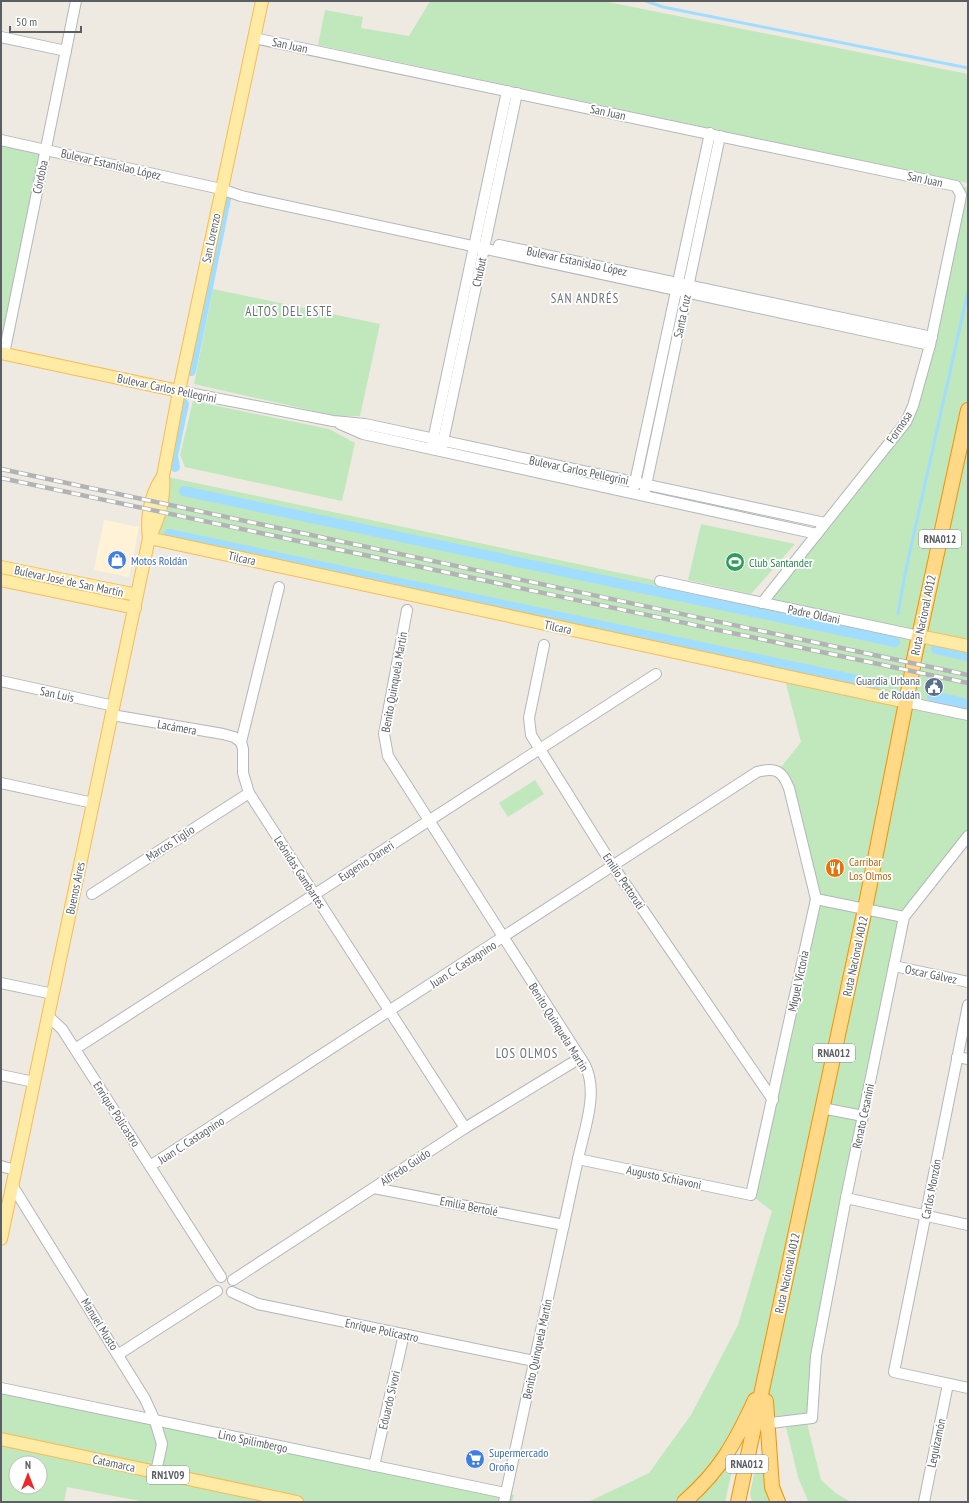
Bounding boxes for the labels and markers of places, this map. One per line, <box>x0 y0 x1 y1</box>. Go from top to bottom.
shop icon: Motos Roldán <box>106 549 128 571</box>
sports icon: Club Santander <box>724 551 746 573</box>
place label: Motos Roldán <box>131 553 187 568</box>
place label: Club Santander <box>749 555 813 570</box>
place label: Guardia Urbana de Roldán <box>856 673 920 702</box>
public building icon: Guardia Urbana de Roldán <box>923 676 945 698</box>
place label: Carribar Los Olmos <box>849 854 892 883</box>
restaurant icon: Carribar Los Olmos <box>824 857 846 879</box>
place label: Supermercado Oroño <box>489 1445 548 1474</box>
supermarket icon: Supermercado Oroño <box>464 1448 486 1470</box>

